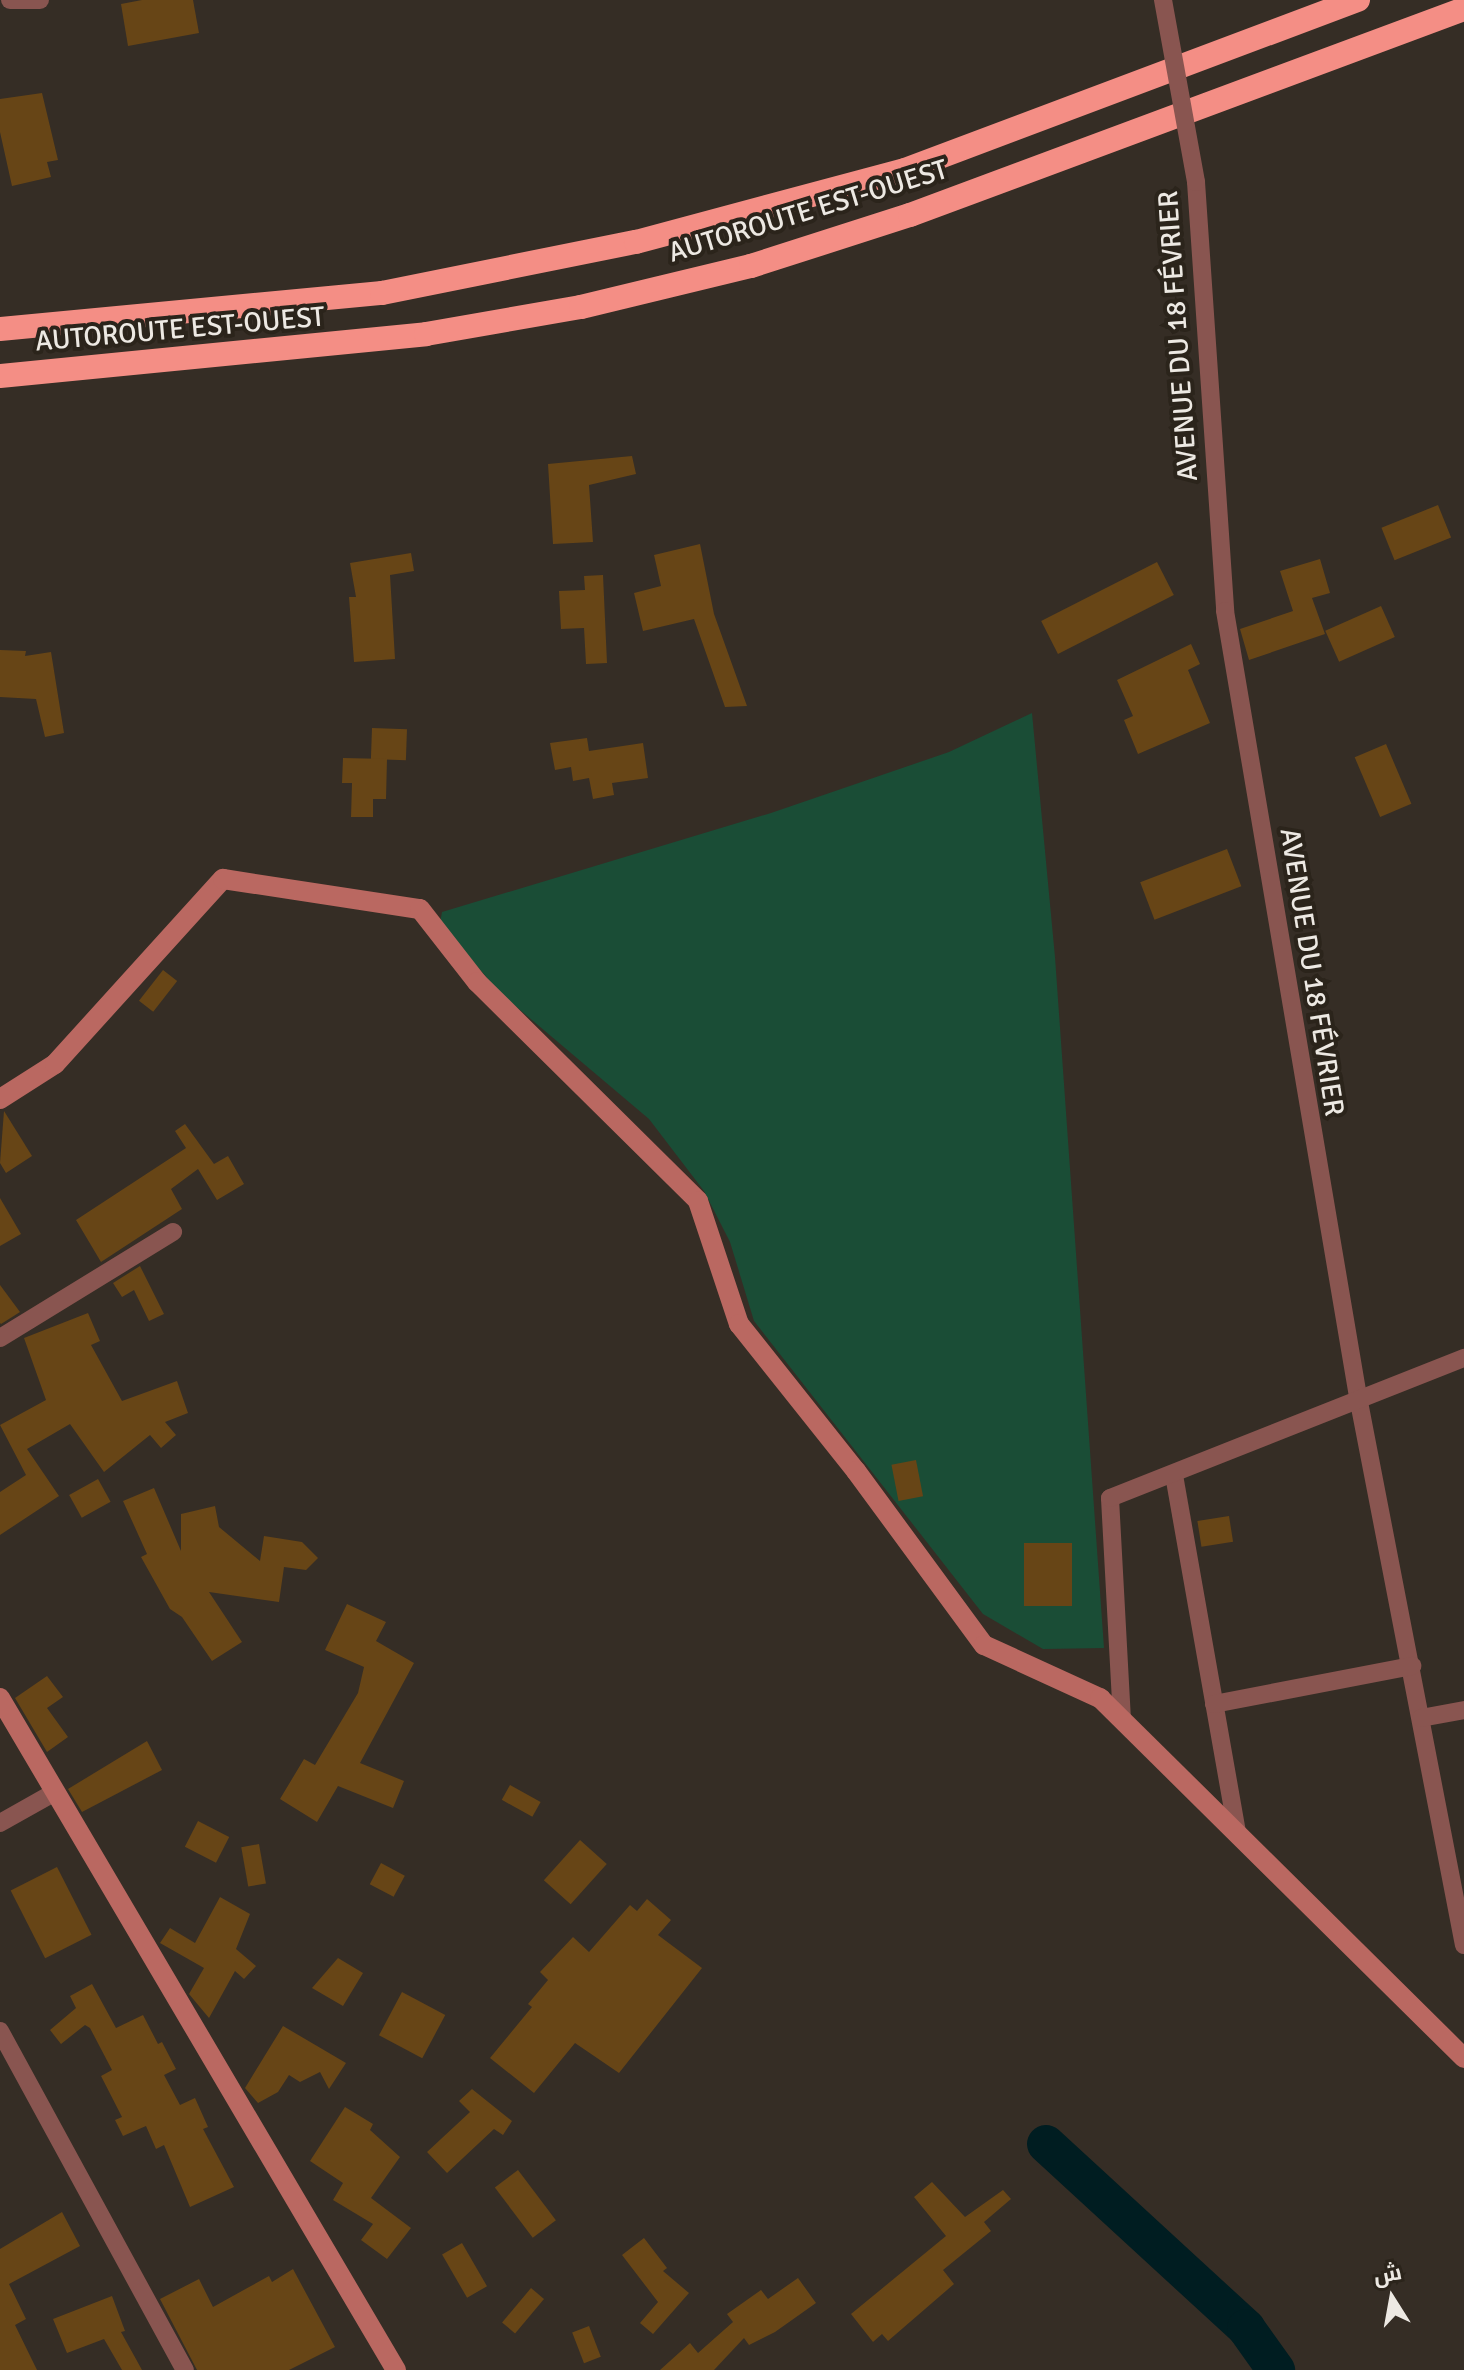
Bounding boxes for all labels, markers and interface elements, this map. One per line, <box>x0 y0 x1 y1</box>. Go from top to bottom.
street label: AUTOROUTE EST-OUEST <box>664 152 952 270</box>
street label: AVENUE DU 18 FÉVRIER <box>1151 190 1205 482</box>
street label: AUTOROUTE EST-OUEST <box>34 300 326 358</box>
street label: AVENUE DU 18 FÉVRIER <box>1273 826 1351 1118</box>
north arrow <box>1352 2258 1432 2338</box>
text: ش <box>1371 2258 1404 2290</box>

